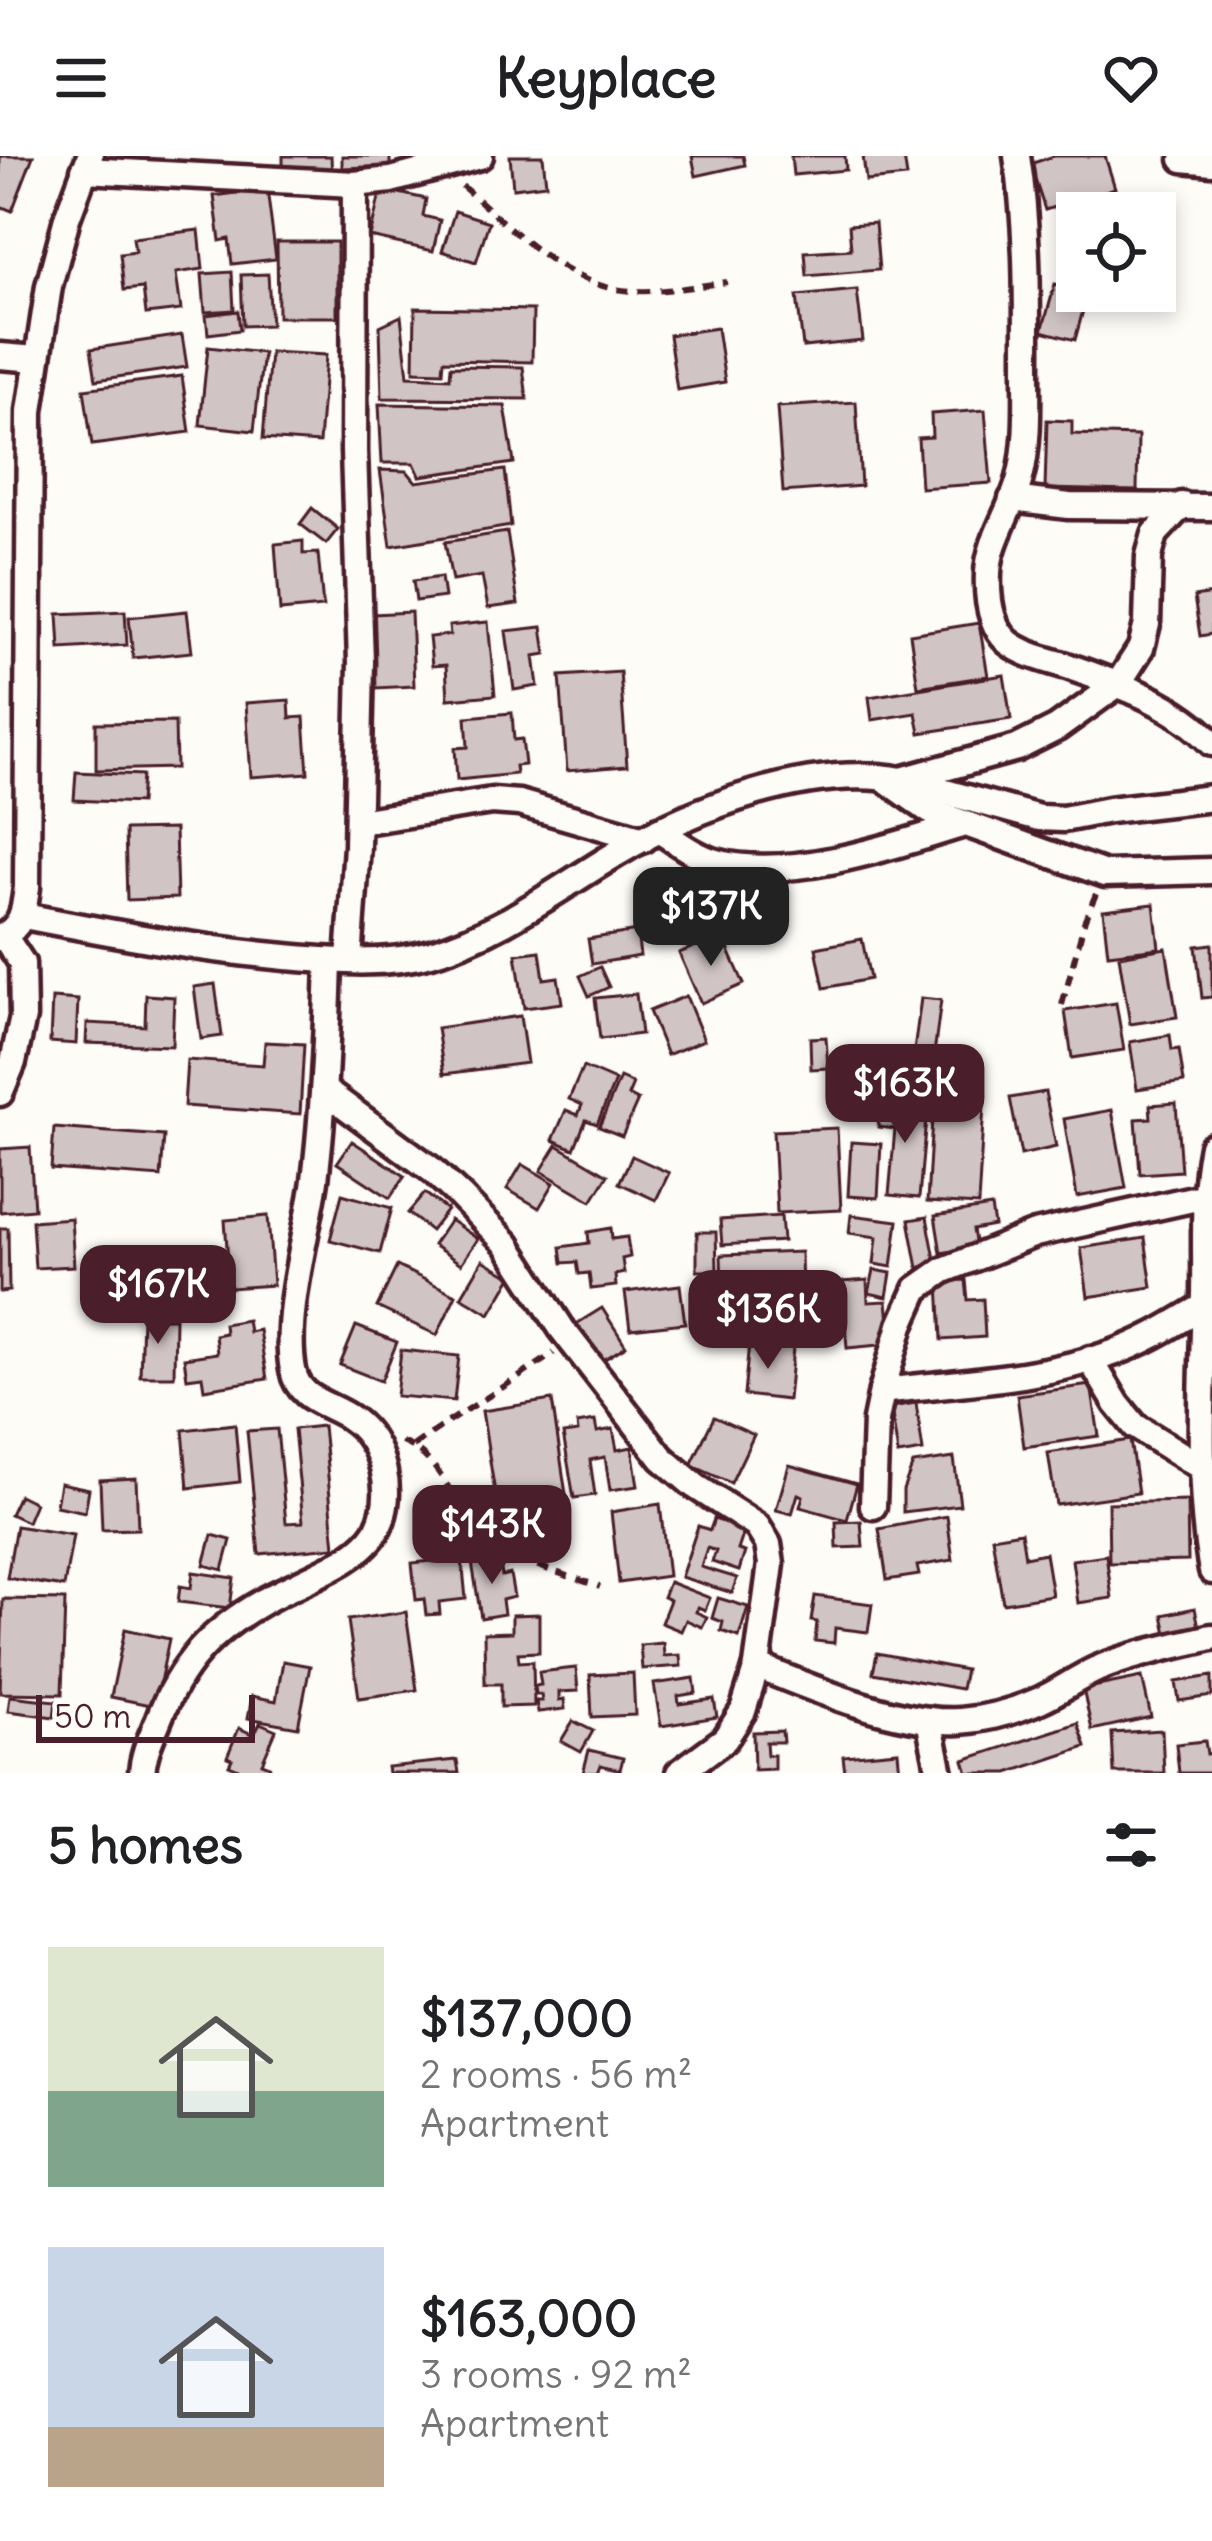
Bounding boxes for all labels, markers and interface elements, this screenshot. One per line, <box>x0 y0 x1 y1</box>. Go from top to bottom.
text: Keyplace <box>496 44 716 112</box>
icon: menu <box>48 45 114 111</box>
icon: heart <box>1098 45 1164 111</box>
map controls <box>1056 192 1176 312</box>
button: locate <box>1056 192 1176 312</box>
pin: $137K <box>627 867 795 969</box>
text: $137K <box>660 881 762 930</box>
pin: $163K <box>821 1044 989 1146</box>
text: $163K <box>852 1058 958 1107</box>
pin: $167K <box>74 1245 242 1347</box>
text: $167K <box>107 1259 209 1308</box>
pin: $136K <box>684 1270 852 1372</box>
text: $136K <box>715 1284 821 1333</box>
pin: $143K <box>408 1485 576 1587</box>
text: $143K <box>439 1499 545 1548</box>
scale bar <box>36 1689 255 1742</box>
text: 50 m <box>54 1695 131 1737</box>
icon: filters <box>1098 1812 1164 1878</box>
text: 5 homes <box>48 1813 243 1877</box>
text: $137,000 <box>420 1986 633 2050</box>
icon: home <box>144 1995 288 2139</box>
text: 2 rooms · 56 m² <box>420 2050 692 2099</box>
text: Apartment <box>420 2099 609 2148</box>
text: $163,000 <box>420 2286 637 2350</box>
icon: home <box>144 2295 288 2439</box>
text: 3 rooms · 92 m² <box>420 2350 692 2399</box>
text: Apartment <box>420 2399 609 2448</box>

